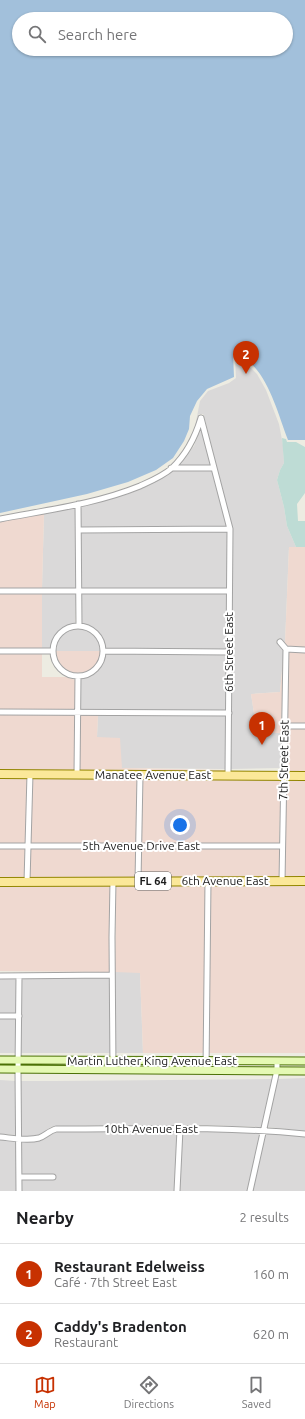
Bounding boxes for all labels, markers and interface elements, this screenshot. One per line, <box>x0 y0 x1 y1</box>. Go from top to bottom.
search box <box>12 12 293 56</box>
icon: search <box>26 23 48 45</box>
text: Search here <box>58 26 137 43</box>
pin: 2 <box>233 341 259 374</box>
street label: 6th Street East <box>222 612 235 692</box>
pin: 1 <box>249 712 275 745</box>
street label: 7th Street East <box>276 720 291 800</box>
street label: Manatee Avenue East <box>95 768 211 781</box>
your location <box>170 815 190 835</box>
street label: 5th Avenue Drive East <box>82 839 200 852</box>
road number: FL 64 <box>135 872 171 890</box>
street label: 6th Avenue East <box>181 874 269 887</box>
street label: Martin Luther King Avenue East <box>67 1054 237 1067</box>
street label: 10th Avenue East <box>104 1122 198 1135</box>
text: Nearby <box>16 1208 74 1227</box>
text: 2 results <box>239 1210 289 1224</box>
text: Restaurant Edelweiss <box>54 1258 205 1275</box>
text: 1 <box>25 1267 33 1281</box>
text: 160 m <box>253 1267 289 1281</box>
text: Café · 7th Street East <box>54 1275 177 1289</box>
text: Caddy's Bradenton <box>54 1318 187 1335</box>
text: 2 <box>25 1327 33 1341</box>
text: 620 m <box>253 1327 289 1341</box>
text: Restaurant <box>54 1335 118 1349</box>
tab: Map <box>34 1374 56 1410</box>
tab: Directions <box>124 1374 174 1410</box>
tab: Saved <box>242 1374 271 1410</box>

